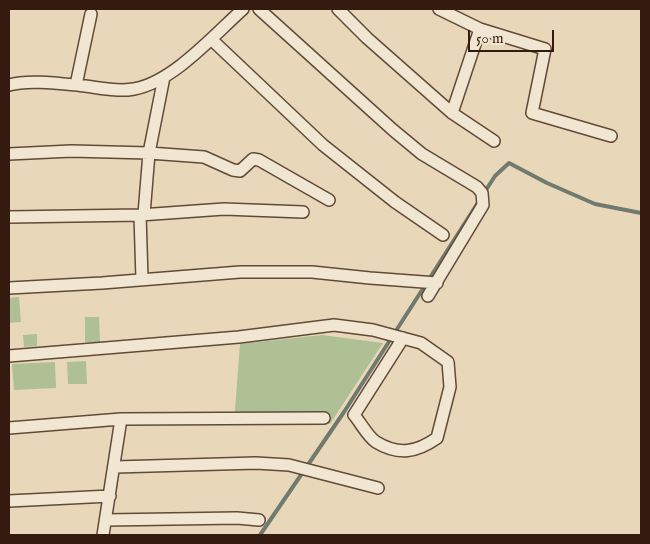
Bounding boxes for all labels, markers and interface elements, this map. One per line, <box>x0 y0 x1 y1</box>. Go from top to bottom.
scale bar <box>470 20 556 52</box>
text: 50 m <box>476 29 504 48</box>

